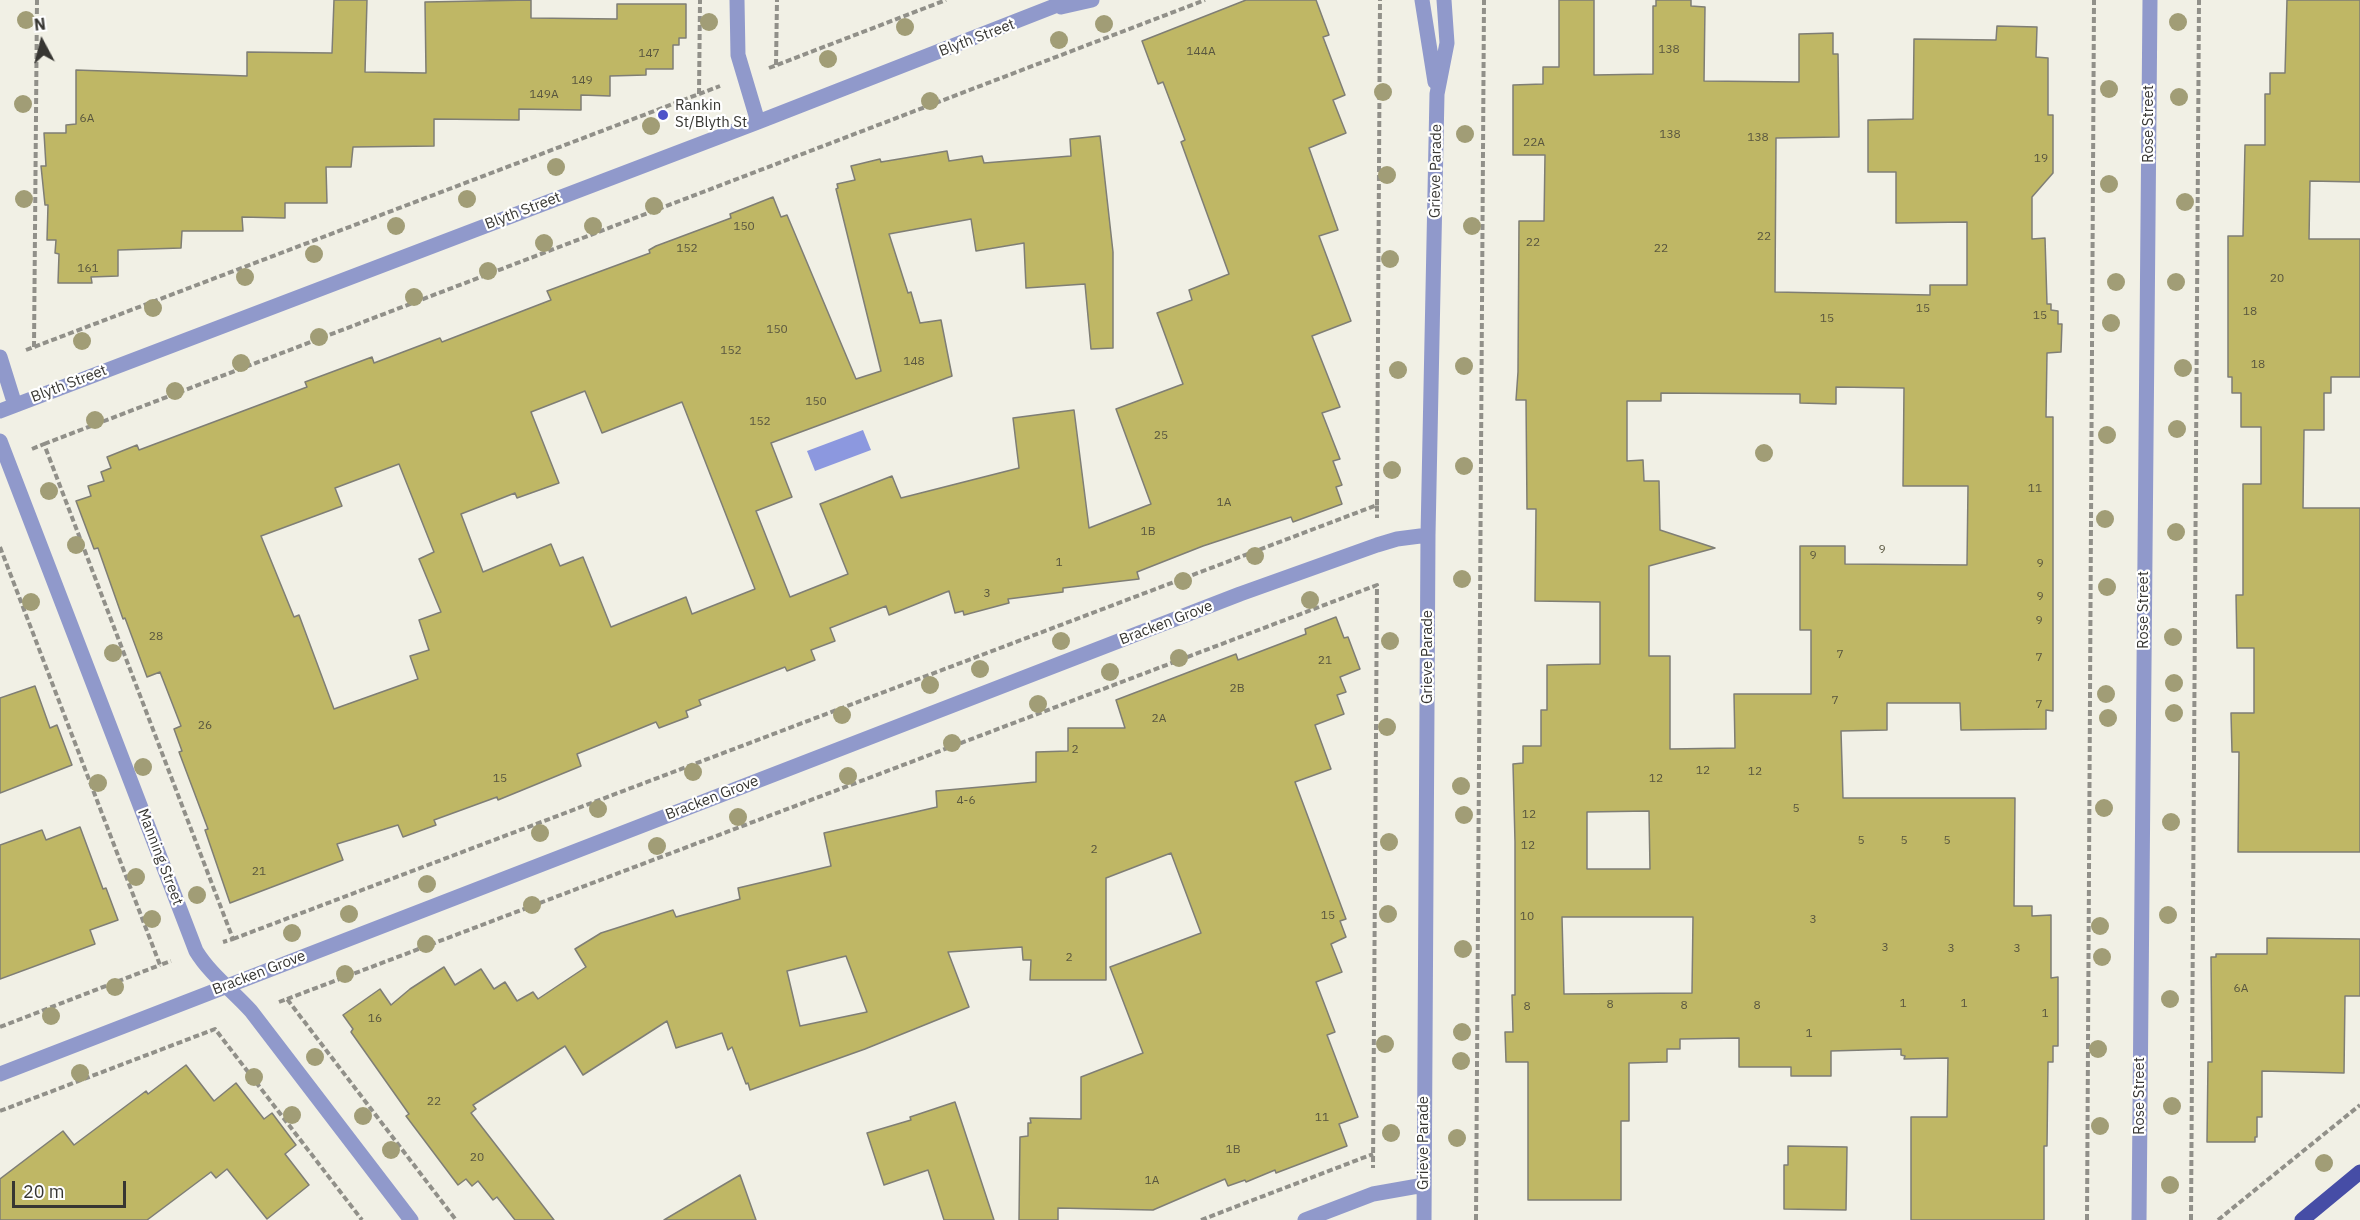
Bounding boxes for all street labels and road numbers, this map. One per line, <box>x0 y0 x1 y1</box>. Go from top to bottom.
street label: Blyth Street <box>937 15 1017 61</box>
street label: Rose Street <box>2140 85 2158 163</box>
street label: Grieve Parade <box>1426 124 1446 218</box>
street label: Blyth Street <box>483 188 563 234</box>
street label: Blyth Street <box>29 361 109 407</box>
street label: Rose Street <box>2135 571 2153 649</box>
street label: Bracken Grove <box>1117 597 1215 649</box>
street label: Grieve Parade <box>1419 610 1437 704</box>
street label: Bracken Grove <box>663 772 761 824</box>
street label: Manning Street <box>133 806 187 908</box>
street label: Bracken Grove <box>210 947 308 999</box>
street label: Rose Street <box>2131 1057 2149 1135</box>
street label: Grieve Parade <box>1415 1096 1433 1190</box>

